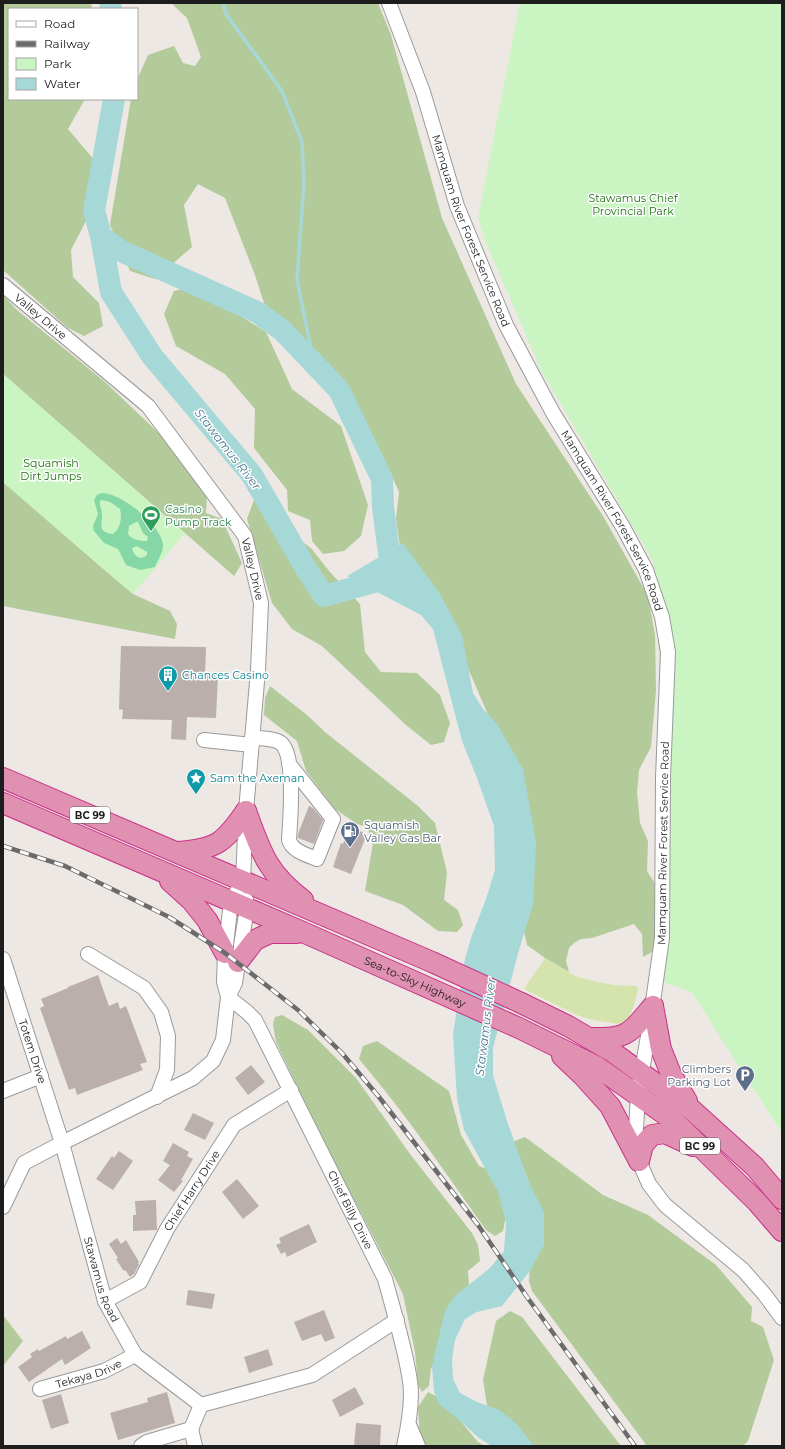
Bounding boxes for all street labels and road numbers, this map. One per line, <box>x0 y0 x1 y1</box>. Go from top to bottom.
street label: Mamquam River Forest Service Road <box>429 133 513 329</box>
street label: Valley Drive <box>12 291 70 342</box>
street label: Mamquam River Forest Service Road <box>558 427 666 613</box>
street label: Valley Drive <box>239 536 267 602</box>
street label: Mamquam River Forest Service Road <box>654 741 672 945</box>
road number: BC 99 <box>70 807 110 823</box>
street label: Sea-to-Sky Highway <box>362 953 468 1010</box>
street label: Totem Drive <box>16 1017 50 1086</box>
road number: BC 99 <box>680 1138 720 1154</box>
street label: Chief Harry Drive <box>161 1147 223 1234</box>
street label: Chief Billy Drive <box>325 1168 376 1252</box>
street label: Stawamus Road <box>81 1235 122 1325</box>
street label: Tekaya Drive <box>54 1356 124 1391</box>

